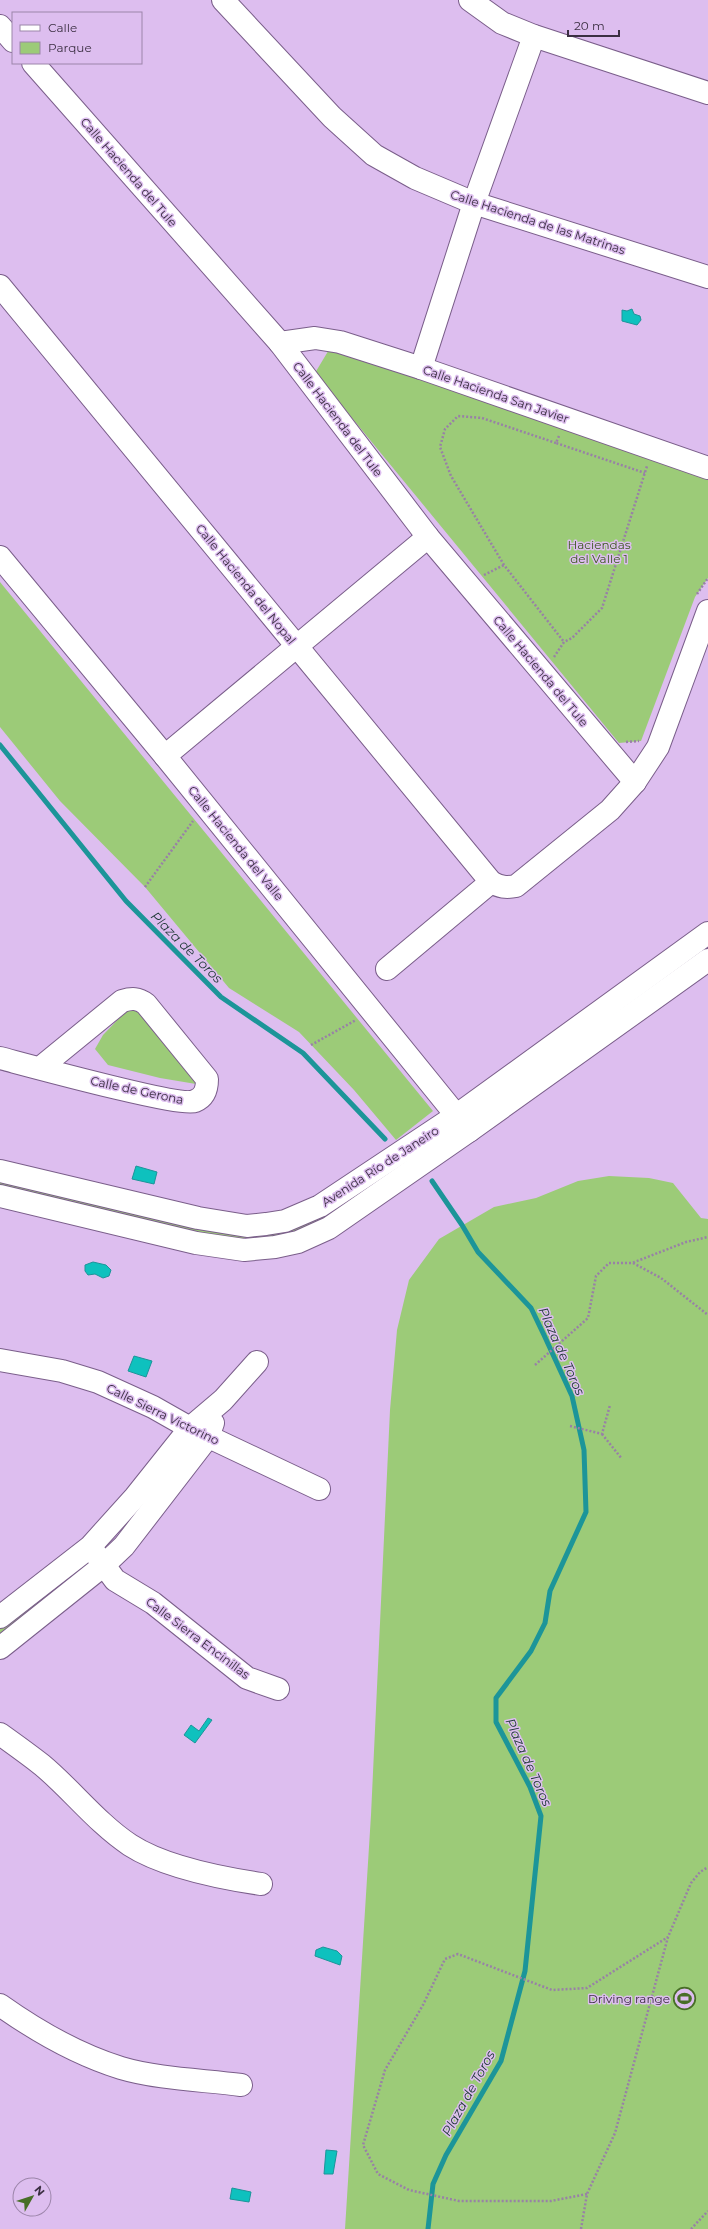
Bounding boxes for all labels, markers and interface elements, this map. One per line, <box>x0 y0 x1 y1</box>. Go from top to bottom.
legend <box>12 12 142 64</box>
scale bar <box>568 12 619 38</box>
text: 20 m <box>574 18 605 33</box>
text: Calle <box>48 20 77 35</box>
text: Parque <box>48 40 92 55</box>
street label: Calle Hacienda del Tule <box>77 114 181 230</box>
street label: Calle Hacienda de las Matrinas <box>449 187 627 257</box>
street label: Calle Hacienda del Tule <box>290 359 386 479</box>
street label: Calle Hacienda San Javier <box>421 362 571 426</box>
street label: Calle Hacienda del Nopal <box>193 521 299 647</box>
park label: Haciendas del Valle 1 <box>567 537 631 566</box>
street label: Calle Hacienda del Tule <box>490 613 592 729</box>
street label: Calle Hacienda del Valle <box>185 783 287 903</box>
water label: Plaza de Toros <box>148 908 227 987</box>
street label: Calle de Gerona <box>89 1073 185 1107</box>
street label: Avenida Río de Janeiro <box>319 1123 441 1209</box>
water label: Plaza de Toros <box>535 1304 589 1398</box>
street label: Calle Sierra Victorino <box>104 1380 222 1448</box>
street label: Calle Sierra Encinillas <box>143 1594 253 1682</box>
water label: Plaza de Toros <box>502 1715 556 1809</box>
sports icon: Driving range <box>672 1985 698 2011</box>
place label: Driving range <box>588 1991 670 2006</box>
water label: Plaza de Toros <box>438 2047 498 2138</box>
north arrow <box>12 2177 52 2217</box>
text: N <box>32 2183 48 2199</box>

